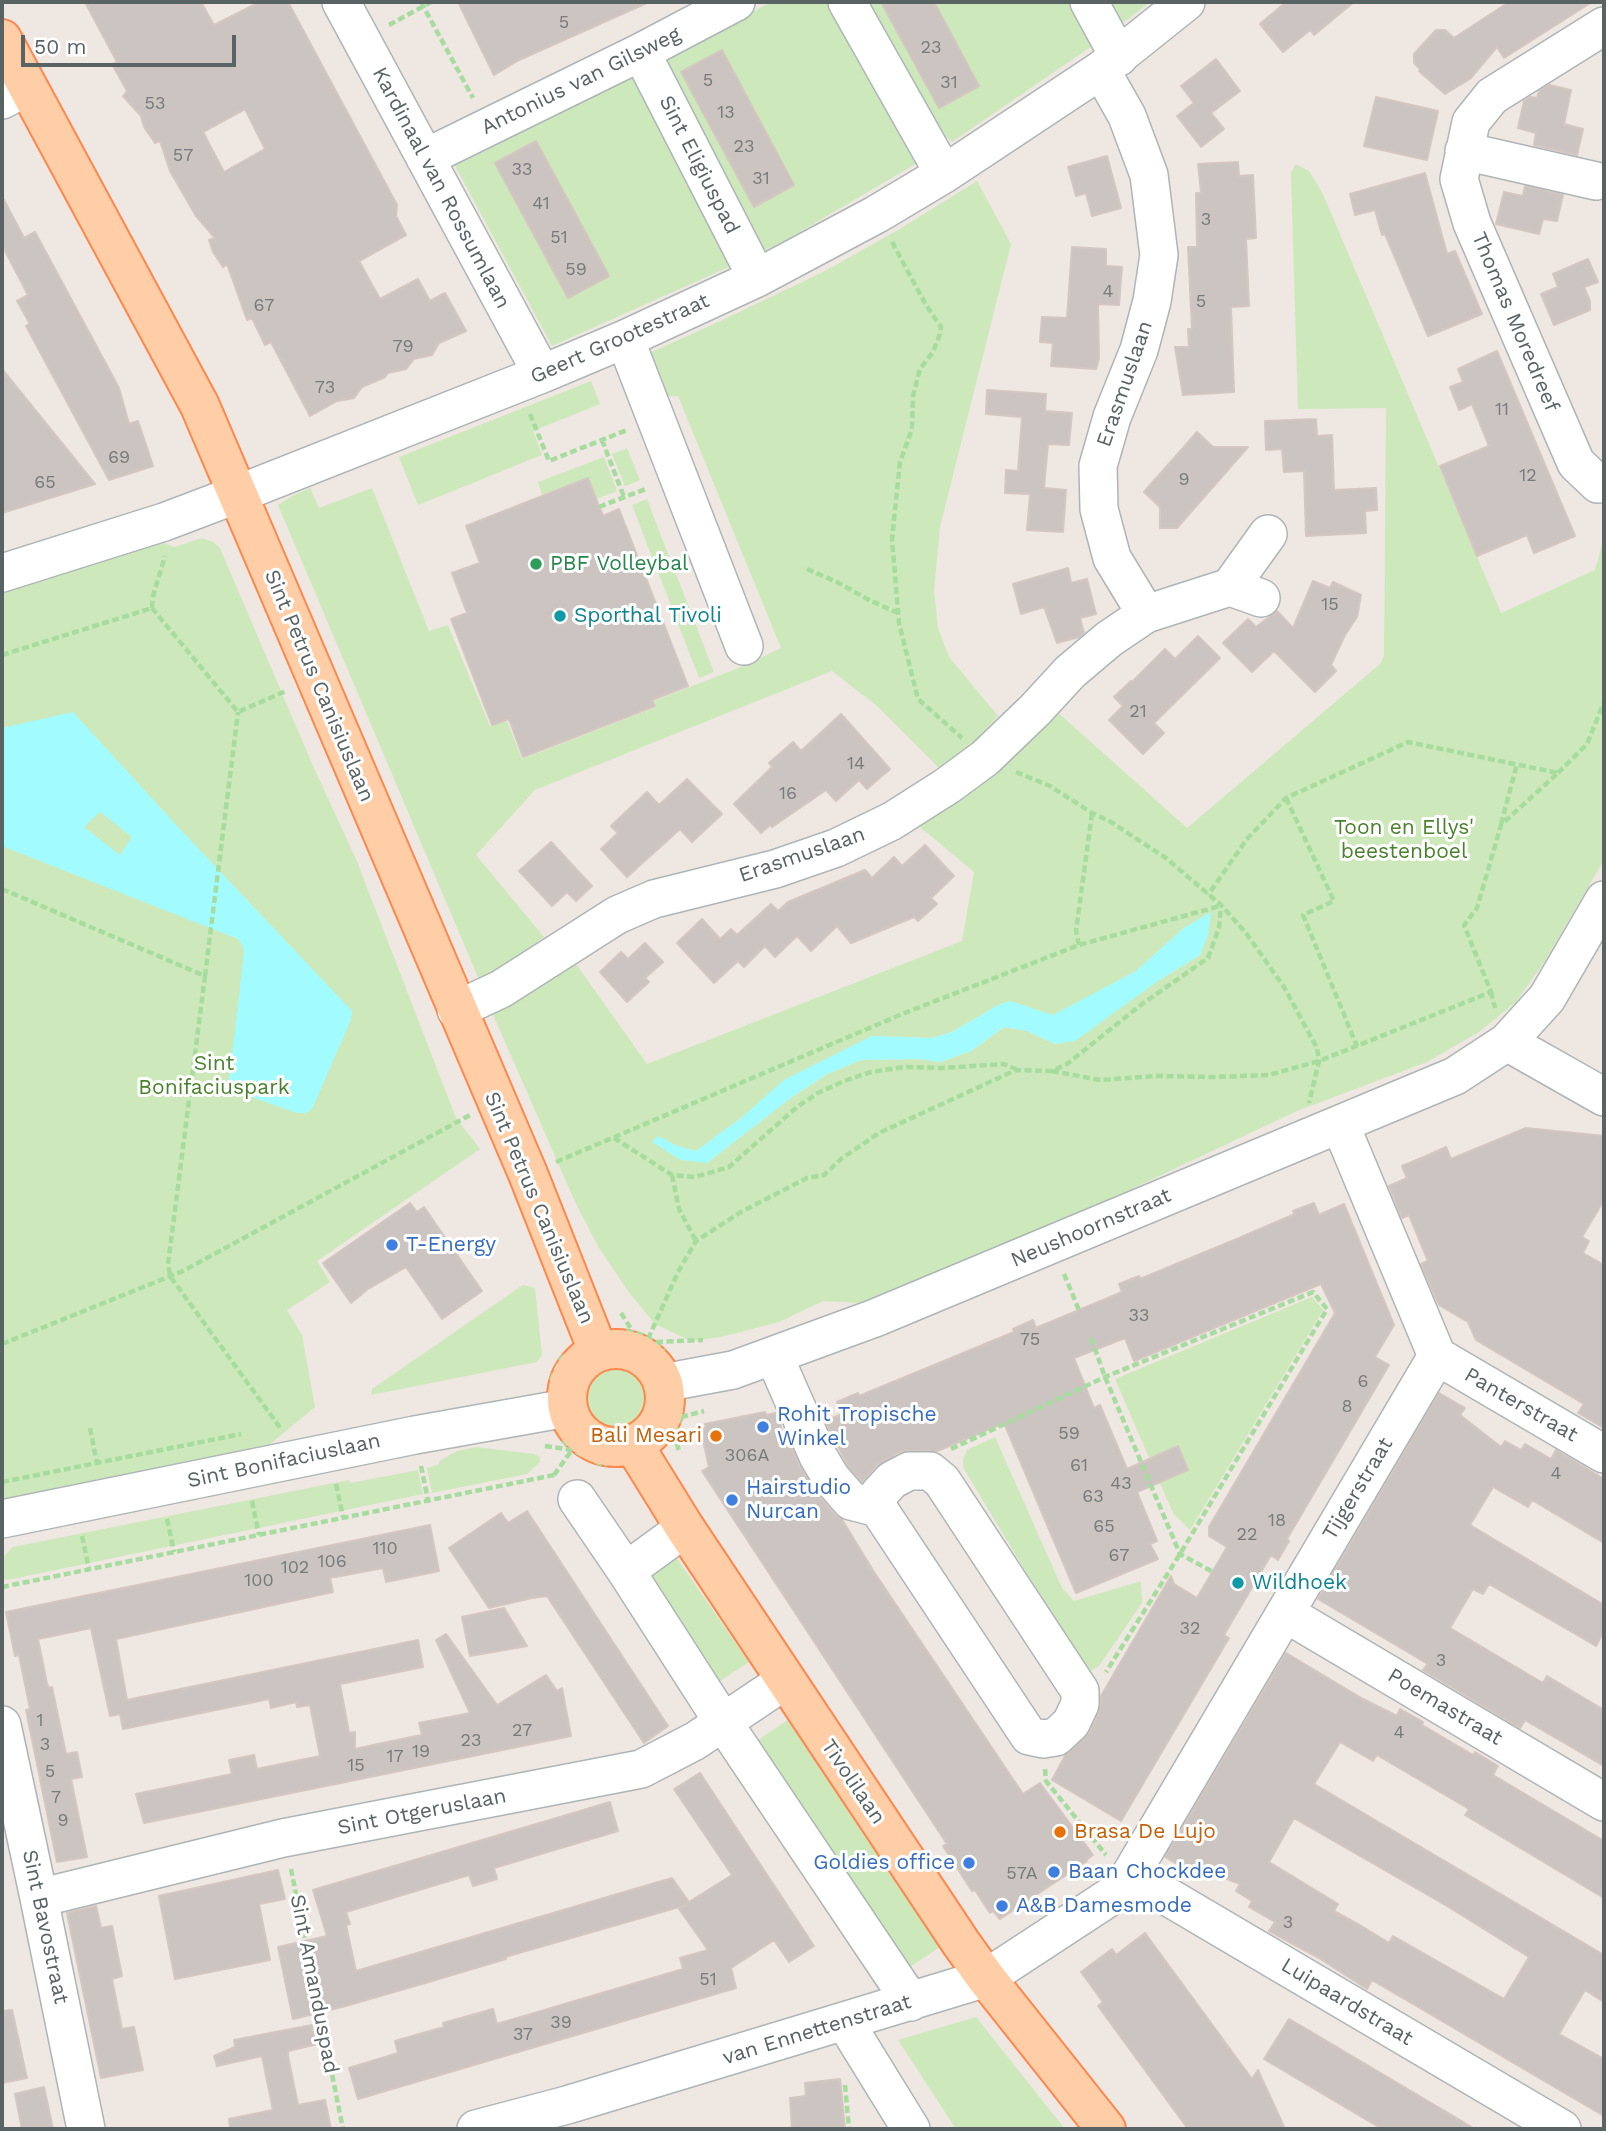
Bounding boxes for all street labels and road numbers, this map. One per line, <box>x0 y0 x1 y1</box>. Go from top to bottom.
street label: Antonius van Gilsweg <box>477 22 685 140</box>
street label: Kardinaal van Rossumlaan <box>367 63 515 313</box>
street label: Sint Eligiuspad <box>653 91 745 239</box>
street label: Thomas Moredreef <box>1466 228 1564 416</box>
street label: Geert Grootestraat <box>527 288 713 390</box>
street label: Erasmuslaan <box>1092 318 1158 450</box>
street label: Sint Petrus Canisiuslaan <box>259 566 379 806</box>
street label: Erasmuslaan <box>736 822 868 888</box>
street label: Sint Petrus Canisiuslaan <box>479 1088 599 1328</box>
street label: Neushoornstraat <box>1007 1183 1175 1273</box>
street label: Panterstraat <box>1460 1362 1582 1448</box>
street label: Sint Bonifaciuslaan <box>185 1428 383 1494</box>
street label: Tijgerstraat <box>1318 1433 1398 1545</box>
street label: Poemastraat <box>1383 1663 1507 1751</box>
street label: Tivolilaan <box>816 1735 890 1829</box>
street label: Sint Otgeruslaan <box>336 1783 508 1841</box>
street label: Sint Bavostraat <box>16 1848 74 2006</box>
street label: Sint Amanduspad <box>284 1892 344 2076</box>
street label: Luipaardstraat <box>1276 1953 1418 2051</box>
street label: van Ennettenstraat <box>720 1989 914 2071</box>

